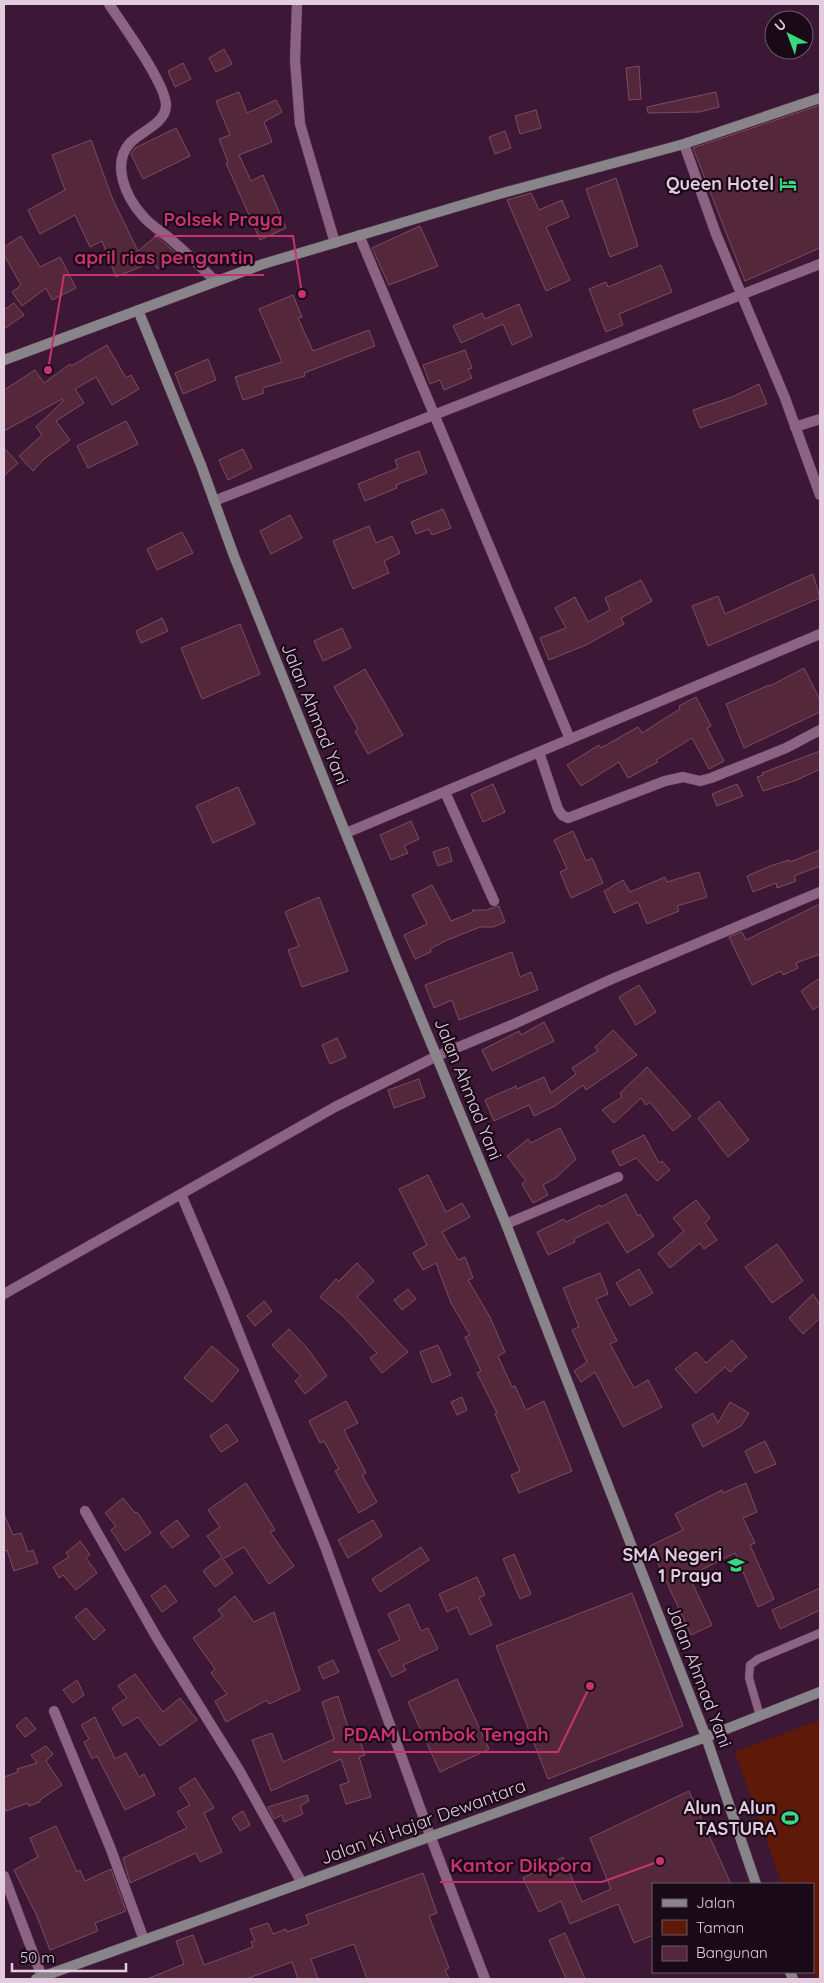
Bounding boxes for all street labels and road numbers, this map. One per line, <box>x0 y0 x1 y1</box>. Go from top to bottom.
street label: Jalan Ahmad Yani <box>276 639 354 788</box>
street label: Jalan Ahmad Yani <box>429 1014 507 1163</box>
street label: Jalan Ahmad Yani <box>662 1601 737 1751</box>
street label: Jalan Ki Hajar Dewantara <box>317 1774 529 1869</box>

